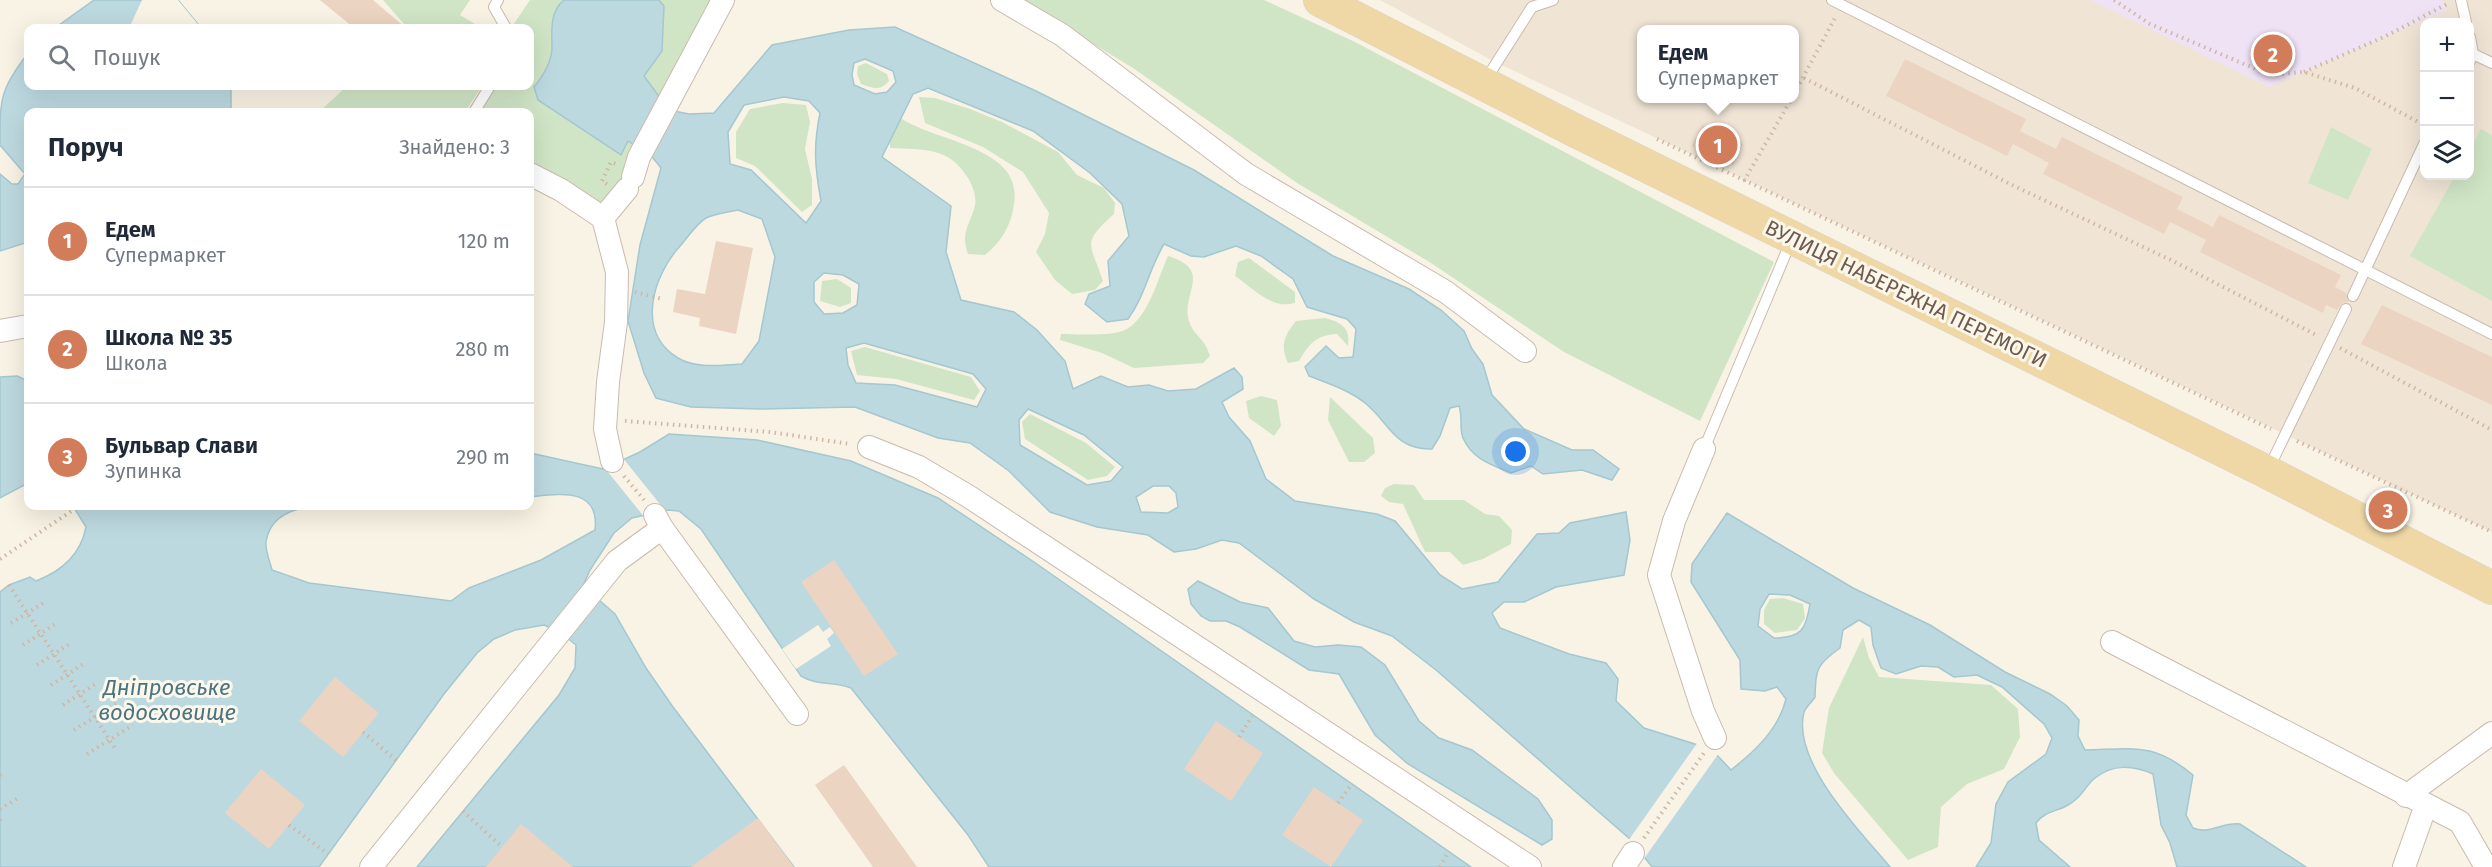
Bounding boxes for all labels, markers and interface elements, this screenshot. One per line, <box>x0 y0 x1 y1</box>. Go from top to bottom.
map controls <box>2420 18 2474 180</box>
button: + <box>2420 18 2474 72</box>
search box <box>24 24 534 90</box>
popup <box>1637 25 1799 103</box>
pin: 2 <box>2254 32 2292 76</box>
text: Едем <box>1658 39 1708 66</box>
icon: search <box>45 41 78 74</box>
text: Пошук <box>93 44 160 71</box>
text: Супермаркет <box>1658 66 1778 90</box>
button: − <box>2420 72 2474 126</box>
pin: 1 <box>1698 122 1738 168</box>
button: layers <box>2420 126 2474 180</box>
text: Поруч <box>48 132 124 163</box>
text: Знайдено: 3 <box>399 135 510 159</box>
street label: ВУЛИЦЯ НАБЕРЕЖНА ПЕРЕМОГИ <box>1761 214 2051 374</box>
text: Едем <box>105 216 156 243</box>
text: 1 <box>63 229 72 253</box>
text: 120 m <box>458 229 510 253</box>
text: Супермаркет <box>105 243 225 267</box>
text: Школа № 35 <box>105 324 233 351</box>
text: 2 <box>62 337 73 361</box>
text: 280 m <box>455 337 510 361</box>
text: Школа <box>105 351 168 375</box>
text: Бульвар Слави <box>105 432 258 459</box>
your location <box>1501 437 1530 466</box>
text: 3 <box>62 445 73 469</box>
text: 290 m <box>456 445 510 469</box>
text: Зупинка <box>105 459 182 483</box>
pin: 3 <box>2368 488 2408 532</box>
water label: Дніпровське водосховище <box>98 674 236 726</box>

